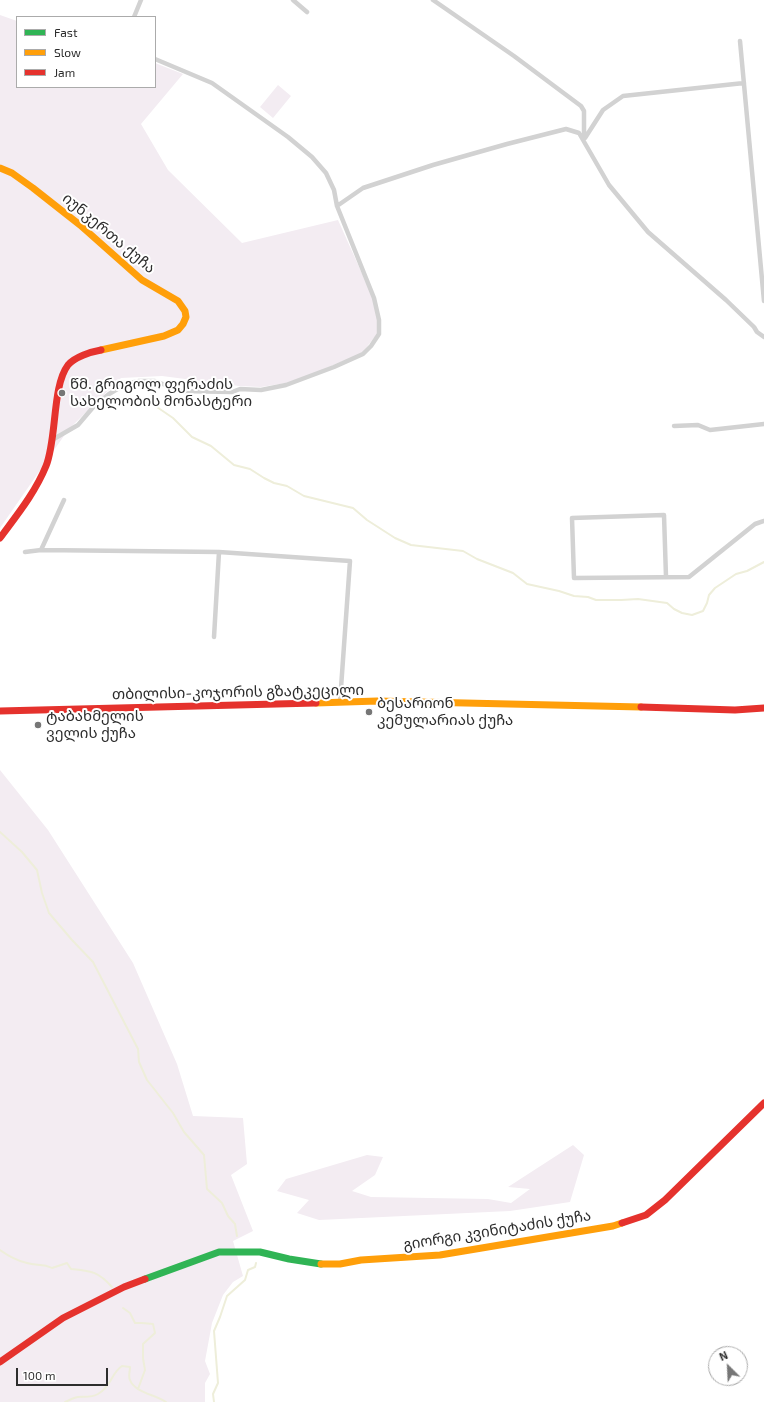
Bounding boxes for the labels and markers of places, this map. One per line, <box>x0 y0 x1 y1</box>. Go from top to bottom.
place label: წმ. გრიგოლ ფერაძის სახელობის მონასტერი <box>70 375 252 410</box>
marker: წმ. გრიგოლ ფერაძის სახელობის მონასტერი <box>57 388 67 398</box>
place label: ბესარიონ კემულარიას ქუჩა <box>377 694 513 729</box>
place label: ტაბახმელის ველის ქუჩა <box>46 707 144 742</box>
marker: ბესარიონ კემულარიას ქუჩა <box>364 707 374 717</box>
marker: ტაბახმელის ველის ქუჩა <box>33 720 43 730</box>

